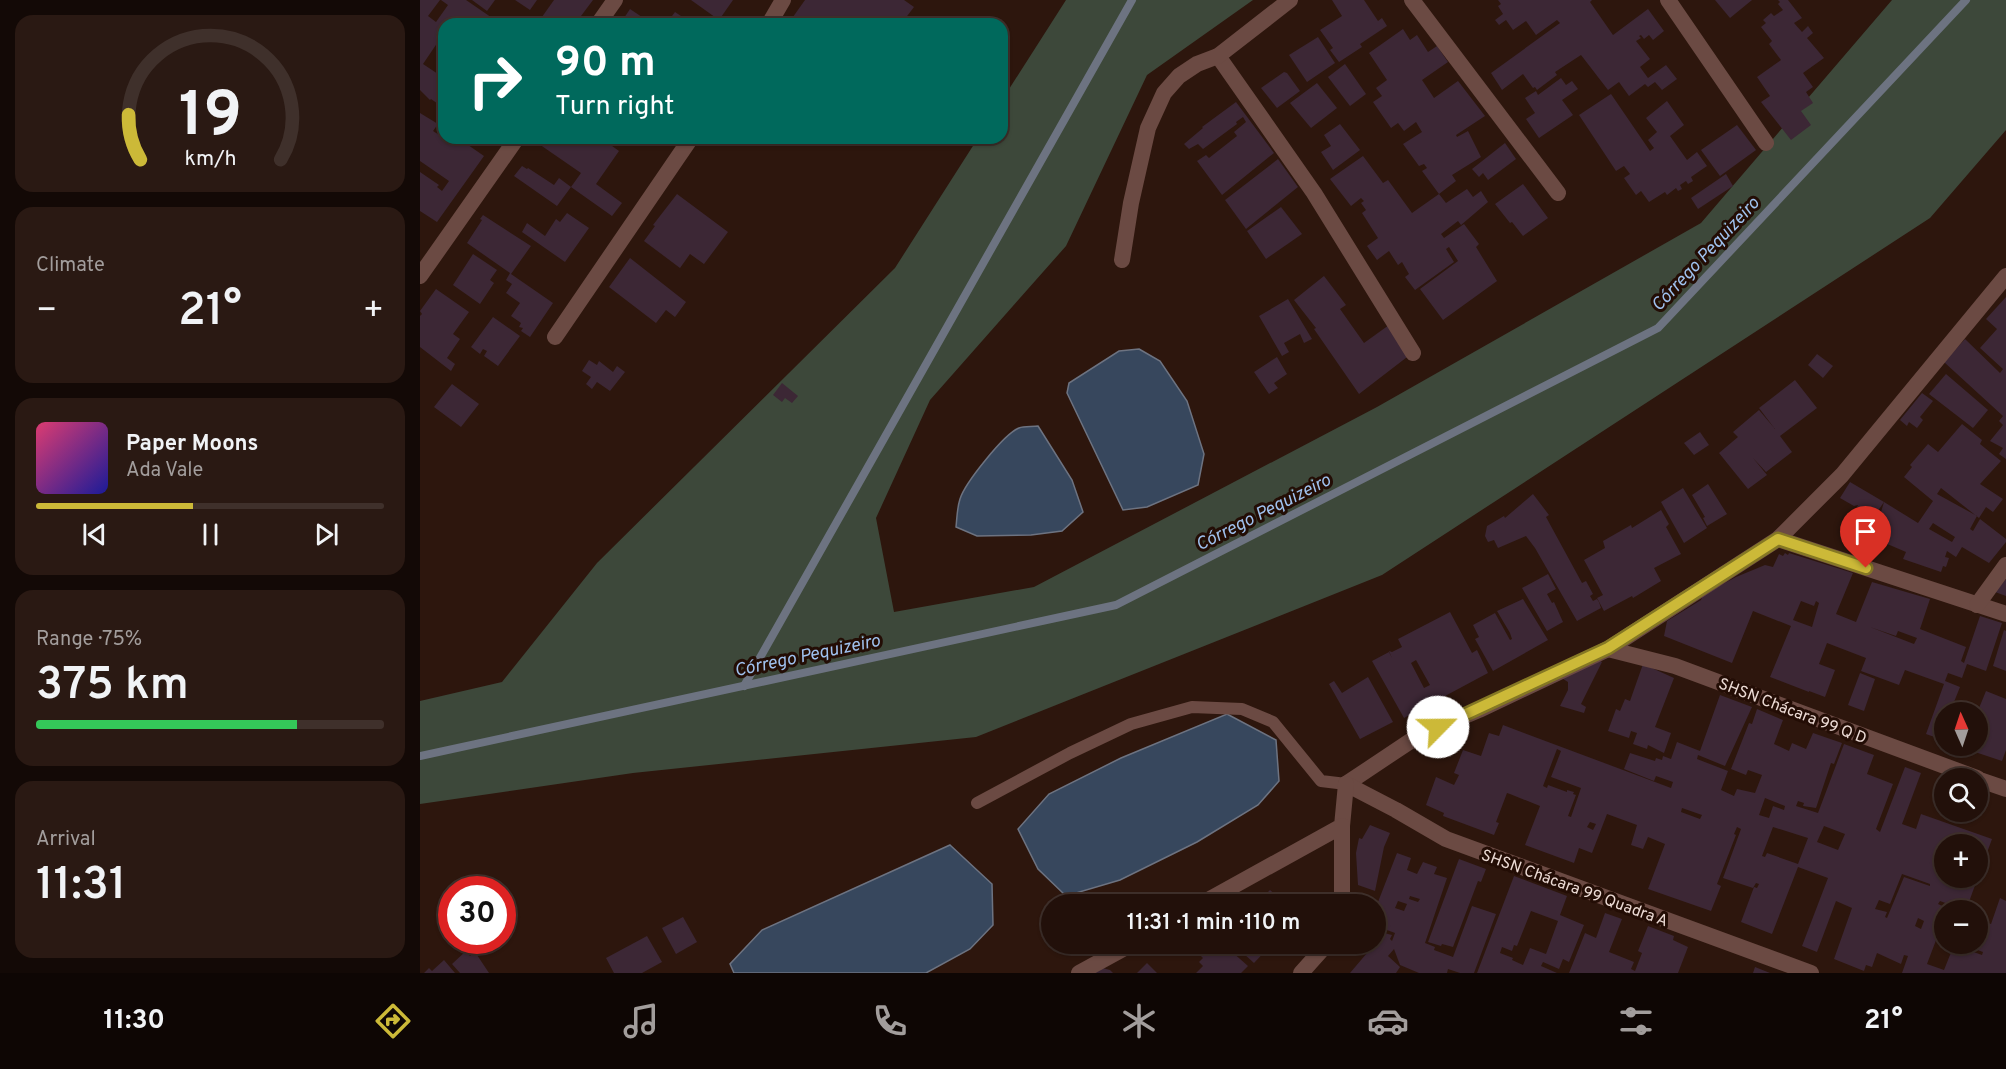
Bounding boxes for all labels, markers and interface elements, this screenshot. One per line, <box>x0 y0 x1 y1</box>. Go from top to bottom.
text: 90 m <box>555 38 656 91</box>
icon: right <box>456 42 534 120</box>
text: 19 <box>178 79 242 158</box>
text: Turn right <box>555 90 674 124</box>
text: km/h <box>184 147 236 174</box>
water label: Córrego Pequizeiro <box>1647 193 1765 317</box>
text: Climate <box>36 253 105 279</box>
text: 21° <box>178 284 242 341</box>
text: − <box>36 291 57 333</box>
text: + <box>363 291 384 333</box>
text: Paper Moons <box>126 431 258 458</box>
text: Ada Vale <box>126 458 203 484</box>
water label: Córrego Pequizeiro <box>1192 469 1335 557</box>
pin <box>1840 506 1891 568</box>
icon: arrive <box>1849 515 1882 548</box>
icon: previous <box>78 518 111 551</box>
icon: pause <box>194 518 227 551</box>
icon: next <box>310 518 343 551</box>
text: Range · 75% <box>36 627 142 653</box>
water label: Córrego Pequizeiro <box>732 630 883 683</box>
text: 375 km <box>36 658 189 715</box>
street label: SHSN Chácara 99 Q D <box>1715 674 1869 749</box>
position arrow <box>1406 695 1470 759</box>
north arrow <box>1934 702 1988 756</box>
map controls <box>1934 702 1988 954</box>
button: search <box>1934 768 1988 822</box>
text: Arrival <box>36 827 96 853</box>
button: + <box>1934 834 1988 888</box>
street label: SHSN Chácara 99 Quadra A <box>1478 846 1671 932</box>
text: 11:31 <box>36 858 126 915</box>
speed limit sign: 30 <box>438 876 516 954</box>
button: − <box>1934 900 1988 954</box>
text: 11:31 · 1 min · 110 m <box>1127 910 1300 937</box>
icon: directions <box>372 1000 414 1042</box>
icon: music <box>620 1000 662 1042</box>
icon: phone <box>869 1000 911 1042</box>
icon: climate <box>1118 1000 1160 1042</box>
icon: car <box>1367 1000 1409 1042</box>
icon: filters <box>1615 1000 1657 1042</box>
text: 11:30 <box>103 1004 165 1038</box>
text: 21° <box>1864 1004 1903 1038</box>

